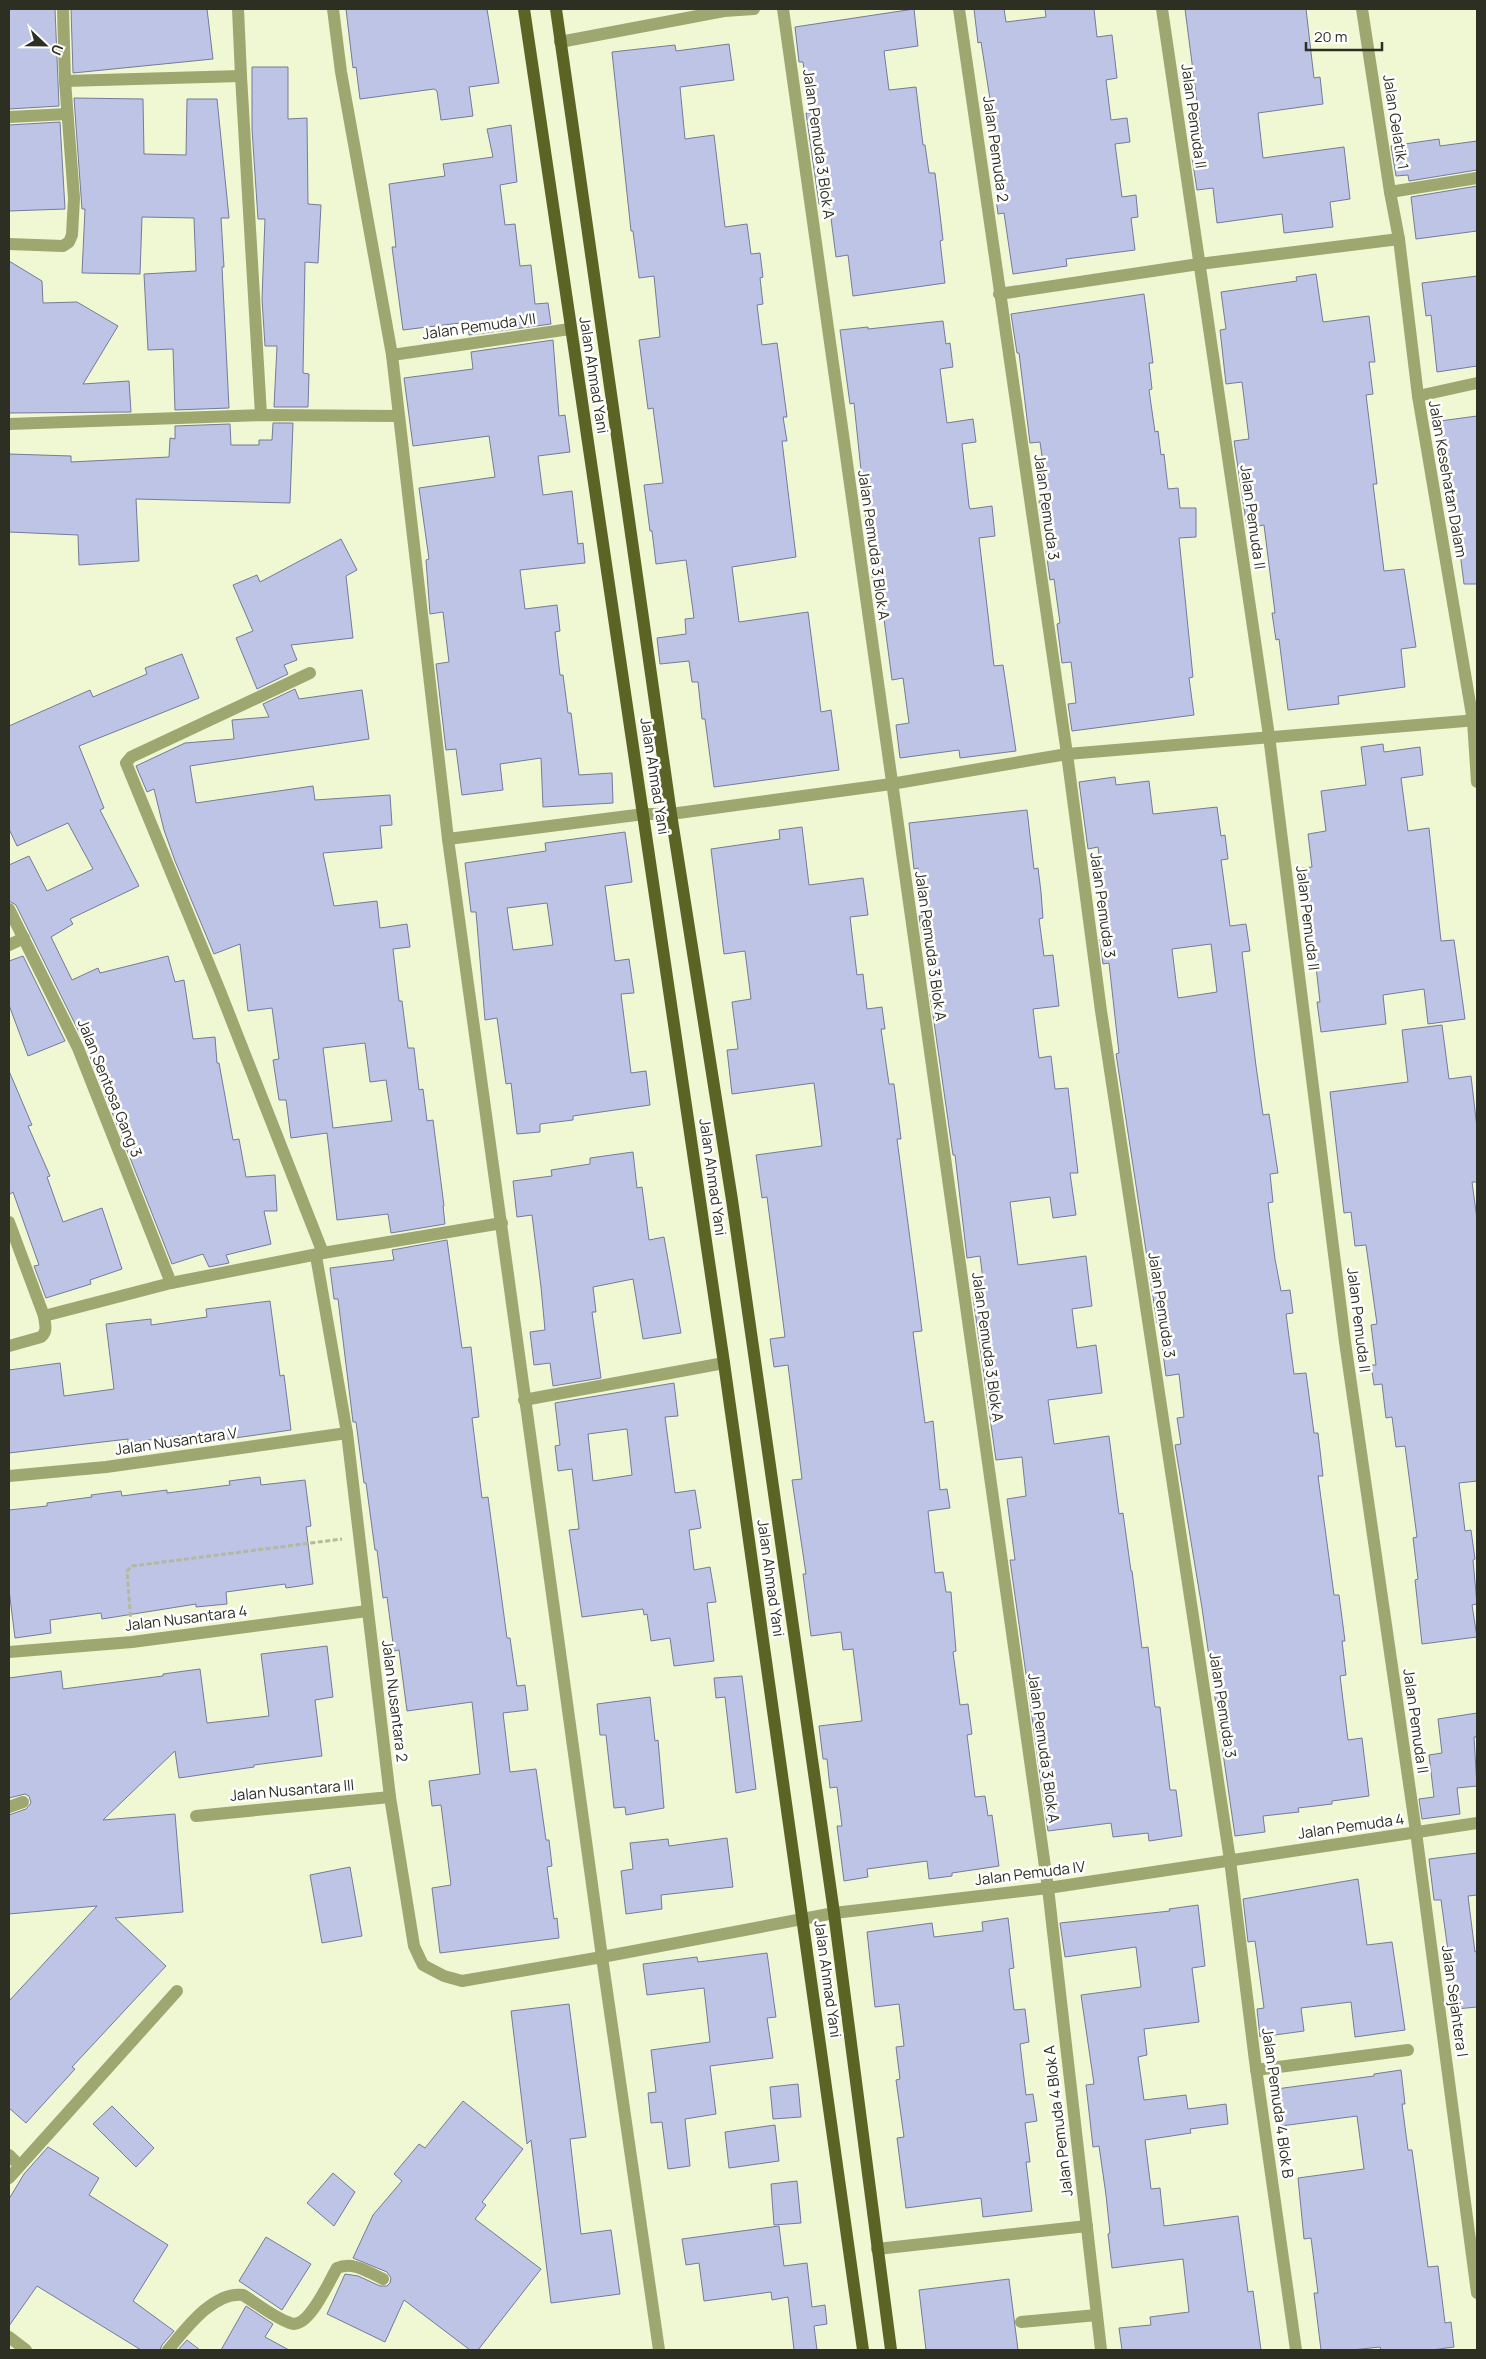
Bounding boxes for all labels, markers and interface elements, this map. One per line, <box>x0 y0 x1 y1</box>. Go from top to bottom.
north arrow <box>20 20 70 70</box>
scale bar <box>1306 20 1382 52</box>
text: 20 m <box>1314 26 1347 47</box>
text: U <box>47 42 68 58</box>
street label: Jalan Pemuda II <box>1176 62 1212 170</box>
street label: Jalan Pemuda 3 Blok A <box>798 68 840 221</box>
street label: Jalan Gelatik 1 <box>1378 73 1414 171</box>
street label: Jalan Pemuda 2 <box>978 95 1014 203</box>
street label: Jalan Pemuda VII <box>421 308 537 344</box>
street label: Jalan Ahmad Yani <box>574 315 614 435</box>
street label: Jalan Kesehatan Dalam <box>1424 399 1472 559</box>
street label: Jalan Pemuda 3 <box>1029 453 1065 561</box>
street label: Jalan Pemuda II <box>1235 463 1271 571</box>
street label: Jalan Pemuda 3 Blok A <box>853 469 895 622</box>
street label: Jalan Ahmad Yani <box>635 716 675 836</box>
street label: Jalan Pemuda 3 <box>1085 851 1121 959</box>
street label: Jalan Pemuda II <box>1291 864 1325 972</box>
street label: Jalan Pemuda 3 Blok A <box>910 870 952 1023</box>
street label: Jalan Sentosa Gang 3 <box>73 1016 147 1160</box>
street label: Jalan Ahmad Yani <box>694 1117 732 1237</box>
street label: Jalan Pemuda 3 <box>1143 1251 1181 1359</box>
street label: Jalan Pemuda II <box>1342 1266 1376 1374</box>
street label: Jalan Pemuda 3 Blok A <box>967 1271 1009 1424</box>
street label: Jalan Nusantara V <box>114 1422 238 1460</box>
street label: Jalan Ahmad Yani <box>752 1518 790 1638</box>
street label: Jalan Nusantara 4 <box>124 1600 248 1636</box>
street label: Jalan Nusantara 2 <box>377 1639 413 1763</box>
street label: Jalan Pemuda 3 <box>1204 1651 1242 1759</box>
street label: Jalan Pemuda II <box>1398 1667 1434 1775</box>
street label: Jalan Pemuda 3 Blok A <box>1023 1672 1065 1825</box>
street label: Jalan Nusantara III <box>229 1774 355 1806</box>
street label: Jalan Pemuda 4 <box>1296 1808 1406 1844</box>
street label: Jalan Pemuda IV <box>974 1856 1086 1890</box>
street label: Jalan Ahmad Yani <box>809 1919 847 2039</box>
street label: Jalan Sejahtera I <box>1437 1944 1473 2058</box>
street label: Jalan Pemuda 4 Blok B <box>1257 2027 1299 2179</box>
street label: Jalan Pemuda 4 Blok A <box>1038 2044 1078 2198</box>

